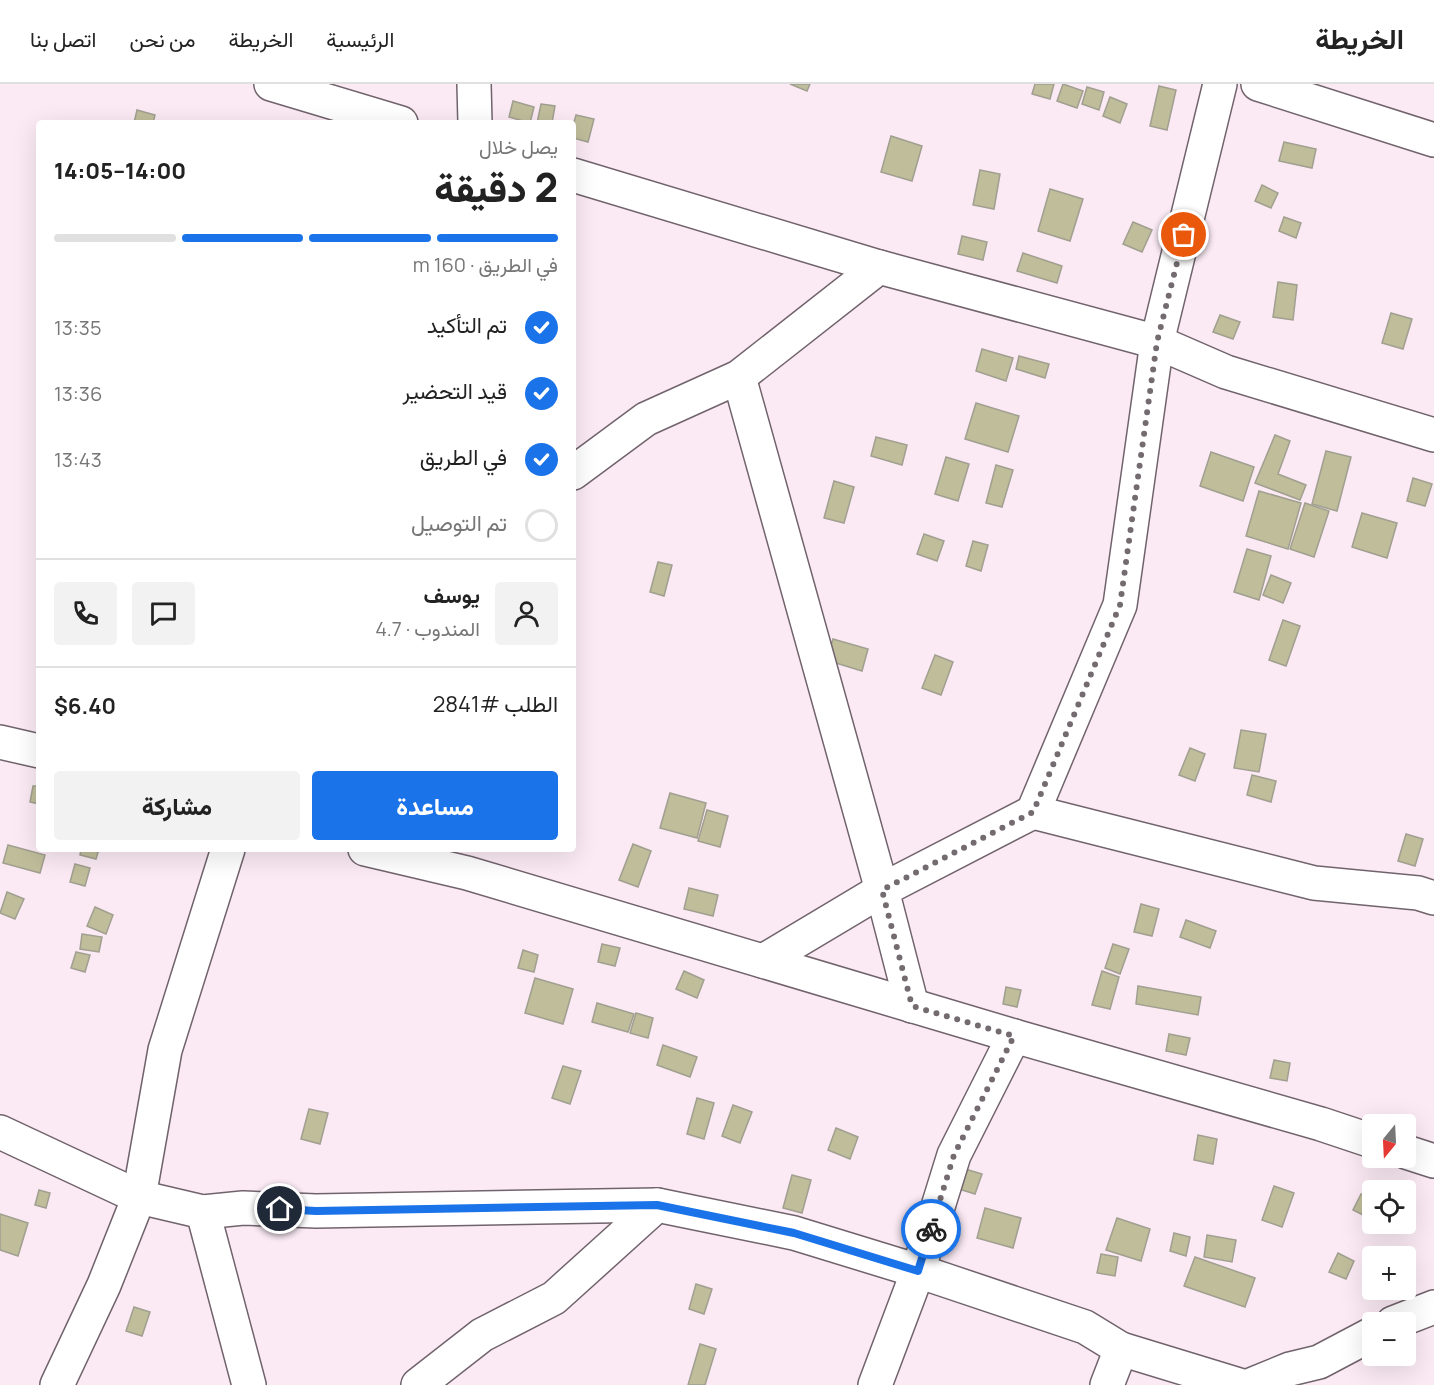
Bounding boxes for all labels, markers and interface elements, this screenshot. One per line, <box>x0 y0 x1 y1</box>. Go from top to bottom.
text: الخريطة <box>1315 19 1404 57</box>
text: اتصل بنا <box>30 25 96 53</box>
text: من نحن <box>129 25 195 53</box>
text: الخريطة <box>228 25 293 53</box>
text: الرئيسية <box>326 25 394 53</box>
text: يصل خلال <box>479 133 558 160</box>
text: 14:00–14:05 <box>54 156 186 186</box>
text: 2 دقيقة <box>434 160 558 214</box>
pin <box>1158 209 1209 260</box>
icon: bag <box>1167 218 1200 251</box>
text: في الطريق · 160 m <box>413 251 558 278</box>
text: تم التأكيد <box>427 310 507 340</box>
icon: check <box>525 311 558 344</box>
text: 13:35 <box>54 314 101 341</box>
text: قيد التحضير <box>402 376 507 406</box>
icon: check <box>525 377 558 410</box>
text: 13:36 <box>54 380 102 407</box>
text: في الطريق <box>420 442 507 472</box>
icon: check <box>525 443 558 476</box>
text: 13:43 <box>54 446 102 473</box>
text: تم التوصيل <box>411 508 507 538</box>
text: يوسف <box>424 580 480 610</box>
button: phone <box>54 582 117 645</box>
button: chat <box>132 582 195 645</box>
button: person <box>495 582 558 645</box>
text: المندوب · 4.7 <box>375 615 480 642</box>
text: الطلب #2841 <box>433 689 558 719</box>
text: $6.40 <box>54 691 116 721</box>
button: مشاركة <box>54 771 300 840</box>
button: مساعدة <box>312 771 558 840</box>
north arrow <box>1362 1114 1416 1168</box>
map controls <box>1362 1114 1416 1366</box>
button: locate <box>1362 1180 1416 1234</box>
pin <box>254 1183 305 1234</box>
icon: home <box>263 1192 296 1225</box>
courier <box>901 1199 961 1259</box>
icon: bike <box>915 1213 948 1246</box>
button: + <box>1362 1246 1416 1300</box>
button: − <box>1362 1312 1416 1366</box>

